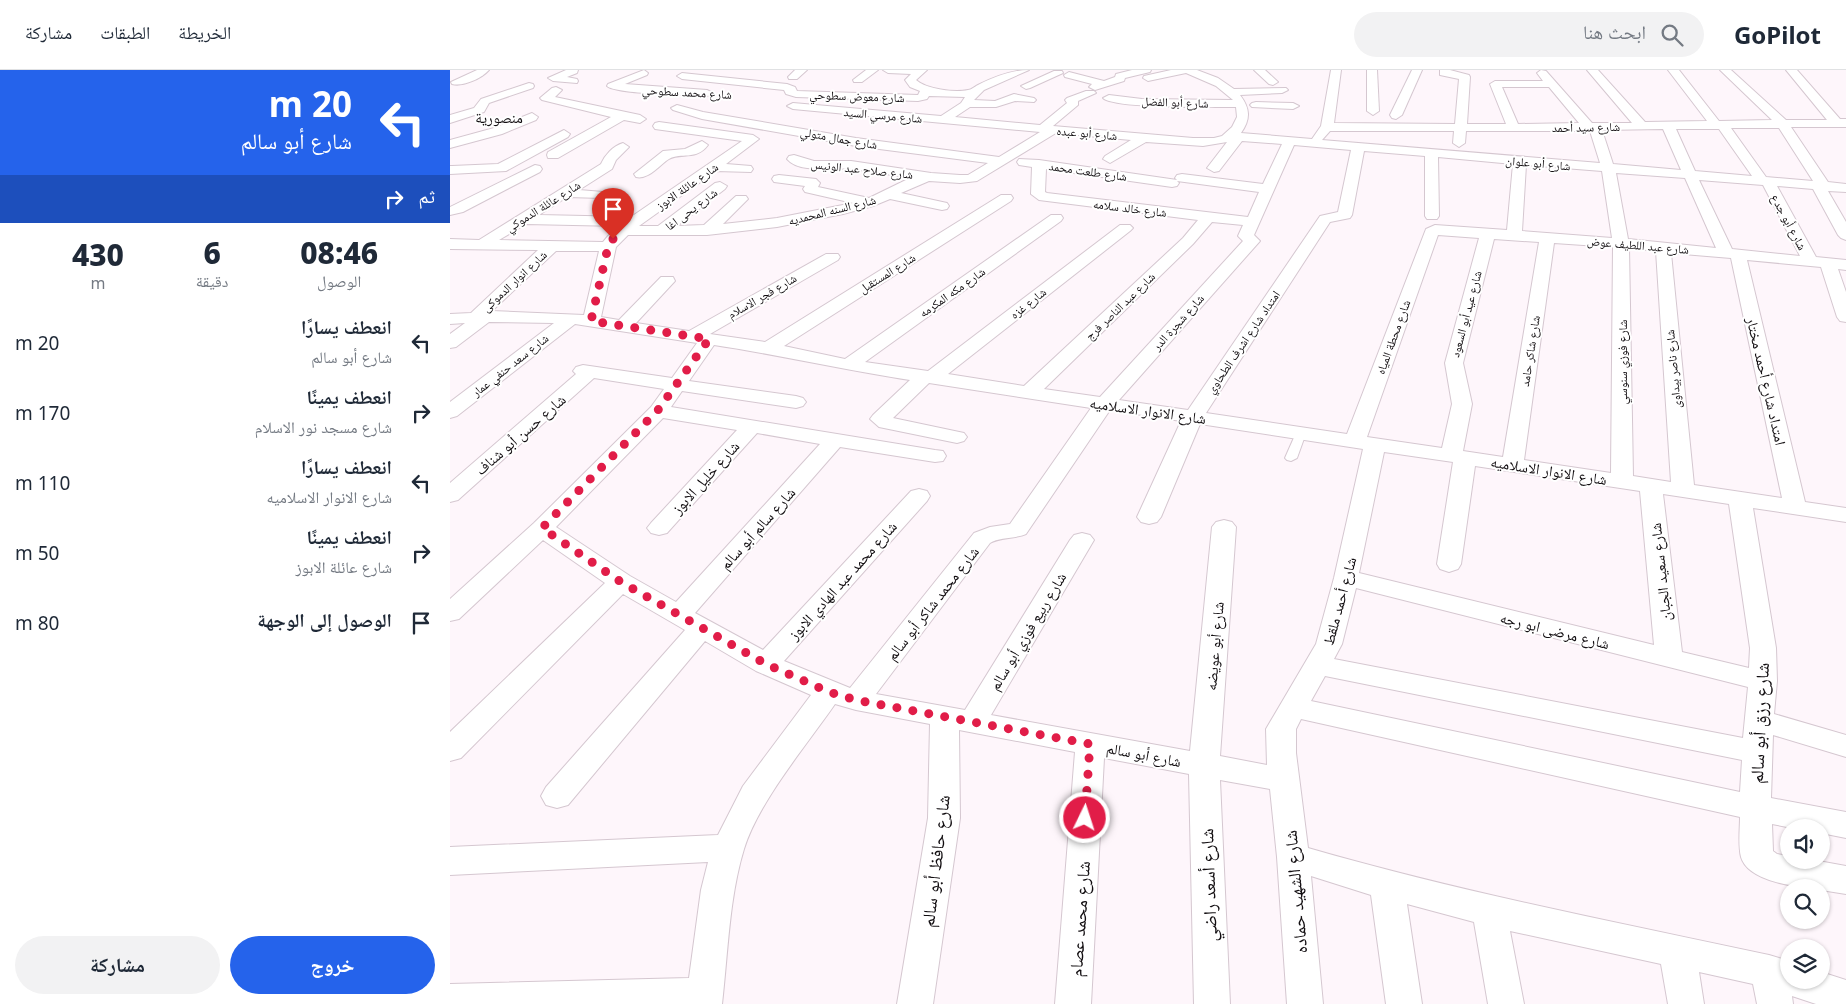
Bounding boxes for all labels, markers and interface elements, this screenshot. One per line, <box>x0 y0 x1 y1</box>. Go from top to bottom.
search box <box>1354 12 1704 57</box>
text: GoPilot <box>1734 18 1821 51</box>
text: ابحث هنا <box>1583 19 1646 45</box>
text: مشاركة <box>25 20 72 44</box>
text: الطبقات <box>100 20 150 44</box>
text: الخريطة <box>178 20 231 44</box>
icon: search <box>1658 21 1686 49</box>
text: 20 m <box>269 80 352 127</box>
street label: شارع محمد سطوحي <box>641 81 733 105</box>
street label: شارع معوض سطوحي <box>809 86 905 108</box>
icon: left <box>370 90 435 155</box>
street label: شارع أبو الفضل <box>1141 92 1209 112</box>
street label: شارع مرسي السيد <box>843 103 923 129</box>
district label: منصورية <box>475 107 523 127</box>
street label: شارع سيد أحمد <box>1552 118 1620 136</box>
street label: شارع أبو عبده <box>1056 122 1118 144</box>
street label: شارع جمال متولي <box>799 123 879 155</box>
text: شارع أبو سالم <box>241 125 352 155</box>
street label: شارع أبو علوان <box>1505 152 1571 174</box>
street label: شارع صلاح عبد الونيس <box>810 155 914 183</box>
street label: شارع طلعت محمد <box>1048 157 1128 185</box>
street label: شارع عائلة الابوز <box>652 158 722 214</box>
street label: شارع عائلة الدموكي <box>502 176 585 238</box>
text: ثم <box>418 183 435 209</box>
street label: شارع يحى اغا <box>661 184 721 234</box>
icon: right <box>380 185 408 213</box>
pin <box>592 188 634 239</box>
street label: شارع السنه المحمديه <box>786 191 878 229</box>
street label: شارع أبو جدع <box>1767 191 1811 253</box>
icon: arrive <box>599 195 627 223</box>
street label: شارع خالد سلامه <box>1092 195 1168 221</box>
text: 6 <box>203 232 221 273</box>
text: 08:46 <box>300 232 378 273</box>
street label: شارع عبد اللطيف عوض <box>1586 232 1690 258</box>
text: 430 <box>72 234 124 275</box>
street label: شارع انوار الدموكى <box>478 246 550 316</box>
street label: شارع المستقبل <box>855 249 919 297</box>
street label: شارع مكه المكرمه <box>916 263 989 321</box>
street label: شارع عبد الناصر فرج <box>1081 268 1159 344</box>
street label: شارع فجر الاسلام <box>724 269 800 323</box>
street label: شارع عيد أبو السعود <box>1446 269 1486 359</box>
text: دقيقة <box>196 270 228 292</box>
text: الوصول <box>317 270 361 292</box>
text: m <box>90 272 105 294</box>
street label: شارع غزه <box>1006 283 1050 323</box>
street label: امتداد شارع اشرف الطحاوي <box>1202 287 1286 398</box>
street label: شارع شجرة الدر <box>1147 290 1208 355</box>
street label: شارع محطة المياه <box>1372 297 1414 377</box>
text: انعطف يسارًا <box>301 314 392 340</box>
street label: شارع شاكر حامد <box>1516 314 1544 388</box>
street label: امتداد شارع أحمد مختار <box>1741 314 1791 447</box>
street label: شارع فوزي سنوسي <box>1614 319 1633 404</box>
icon: left <box>407 329 435 357</box>
street label: شارع سعد حنفي عمار <box>467 329 553 403</box>
street label: شارع ناصر بيداوى <box>1661 329 1685 409</box>
text: 20 m <box>15 330 59 356</box>
text: شارع أبو سالم <box>311 346 392 368</box>
text: انعطف يمينًا <box>306 384 392 410</box>
street label: شارع حسن أبو شناف <box>470 389 570 480</box>
street label: شارع الانوار الاسلاميه <box>1088 392 1208 429</box>
icon: right <box>407 399 435 427</box>
text: 170 m <box>15 400 70 426</box>
text: شارع مسجد نور الاسلام <box>255 416 392 438</box>
street label: شارع خليل الابوز <box>666 436 744 519</box>
street label: شارع الانوار الاسلاميه <box>1489 451 1609 490</box>
text: انعطف يسارًا <box>301 454 392 480</box>
icon: left <box>407 469 435 497</box>
text: 110 m <box>15 470 70 496</box>
street label: شارع سالم أبو سالم <box>715 482 800 574</box>
text: شارع الانوار الاسلاميه <box>267 486 392 508</box>
street label: شارع محمد عبد الهادي الابوز <box>783 516 903 646</box>
street label: شارع سعيد الجبان <box>1645 522 1676 622</box>
text: انعطف يمينًا <box>306 524 392 550</box>
icon: right <box>407 539 435 567</box>
text: 50 m <box>15 540 59 566</box>
street label: شارع محمد شاكر أبو سالم <box>881 542 984 665</box>
street label: شارع أحمد ملقط <box>1318 554 1361 648</box>
text: شارع عائلة الابوز <box>295 556 392 578</box>
street label: شارع ربيع فوزي أبو سالم <box>984 568 1073 695</box>
street label: شارع أبو عويضه <box>1200 601 1229 691</box>
text: الوصول إلى الوجهة <box>257 607 392 633</box>
street label: شارع مرضى ابو رجه <box>1498 607 1612 654</box>
icon: arrive <box>407 609 435 637</box>
text: 80 m <box>15 610 59 636</box>
street label: شارع رزق أبو سالم <box>1744 662 1775 784</box>
street label: شارع أبو سالم <box>1105 737 1183 772</box>
position arrow <box>1058 791 1110 843</box>
street label: شارع حافظ أبو سالم <box>915 793 956 929</box>
map controls <box>1780 819 1830 989</box>
button: sound <box>1780 819 1830 869</box>
street label: شارع أسعد راضي <box>1194 828 1226 942</box>
street label: شارع الشهيد حماده <box>1278 829 1312 955</box>
street label: شارع محمد عصام <box>1063 860 1096 978</box>
button: search <box>1780 879 1830 929</box>
button: مشاركة <box>15 936 220 994</box>
button: خروج <box>230 936 435 994</box>
button: layers <box>1780 939 1830 989</box>

